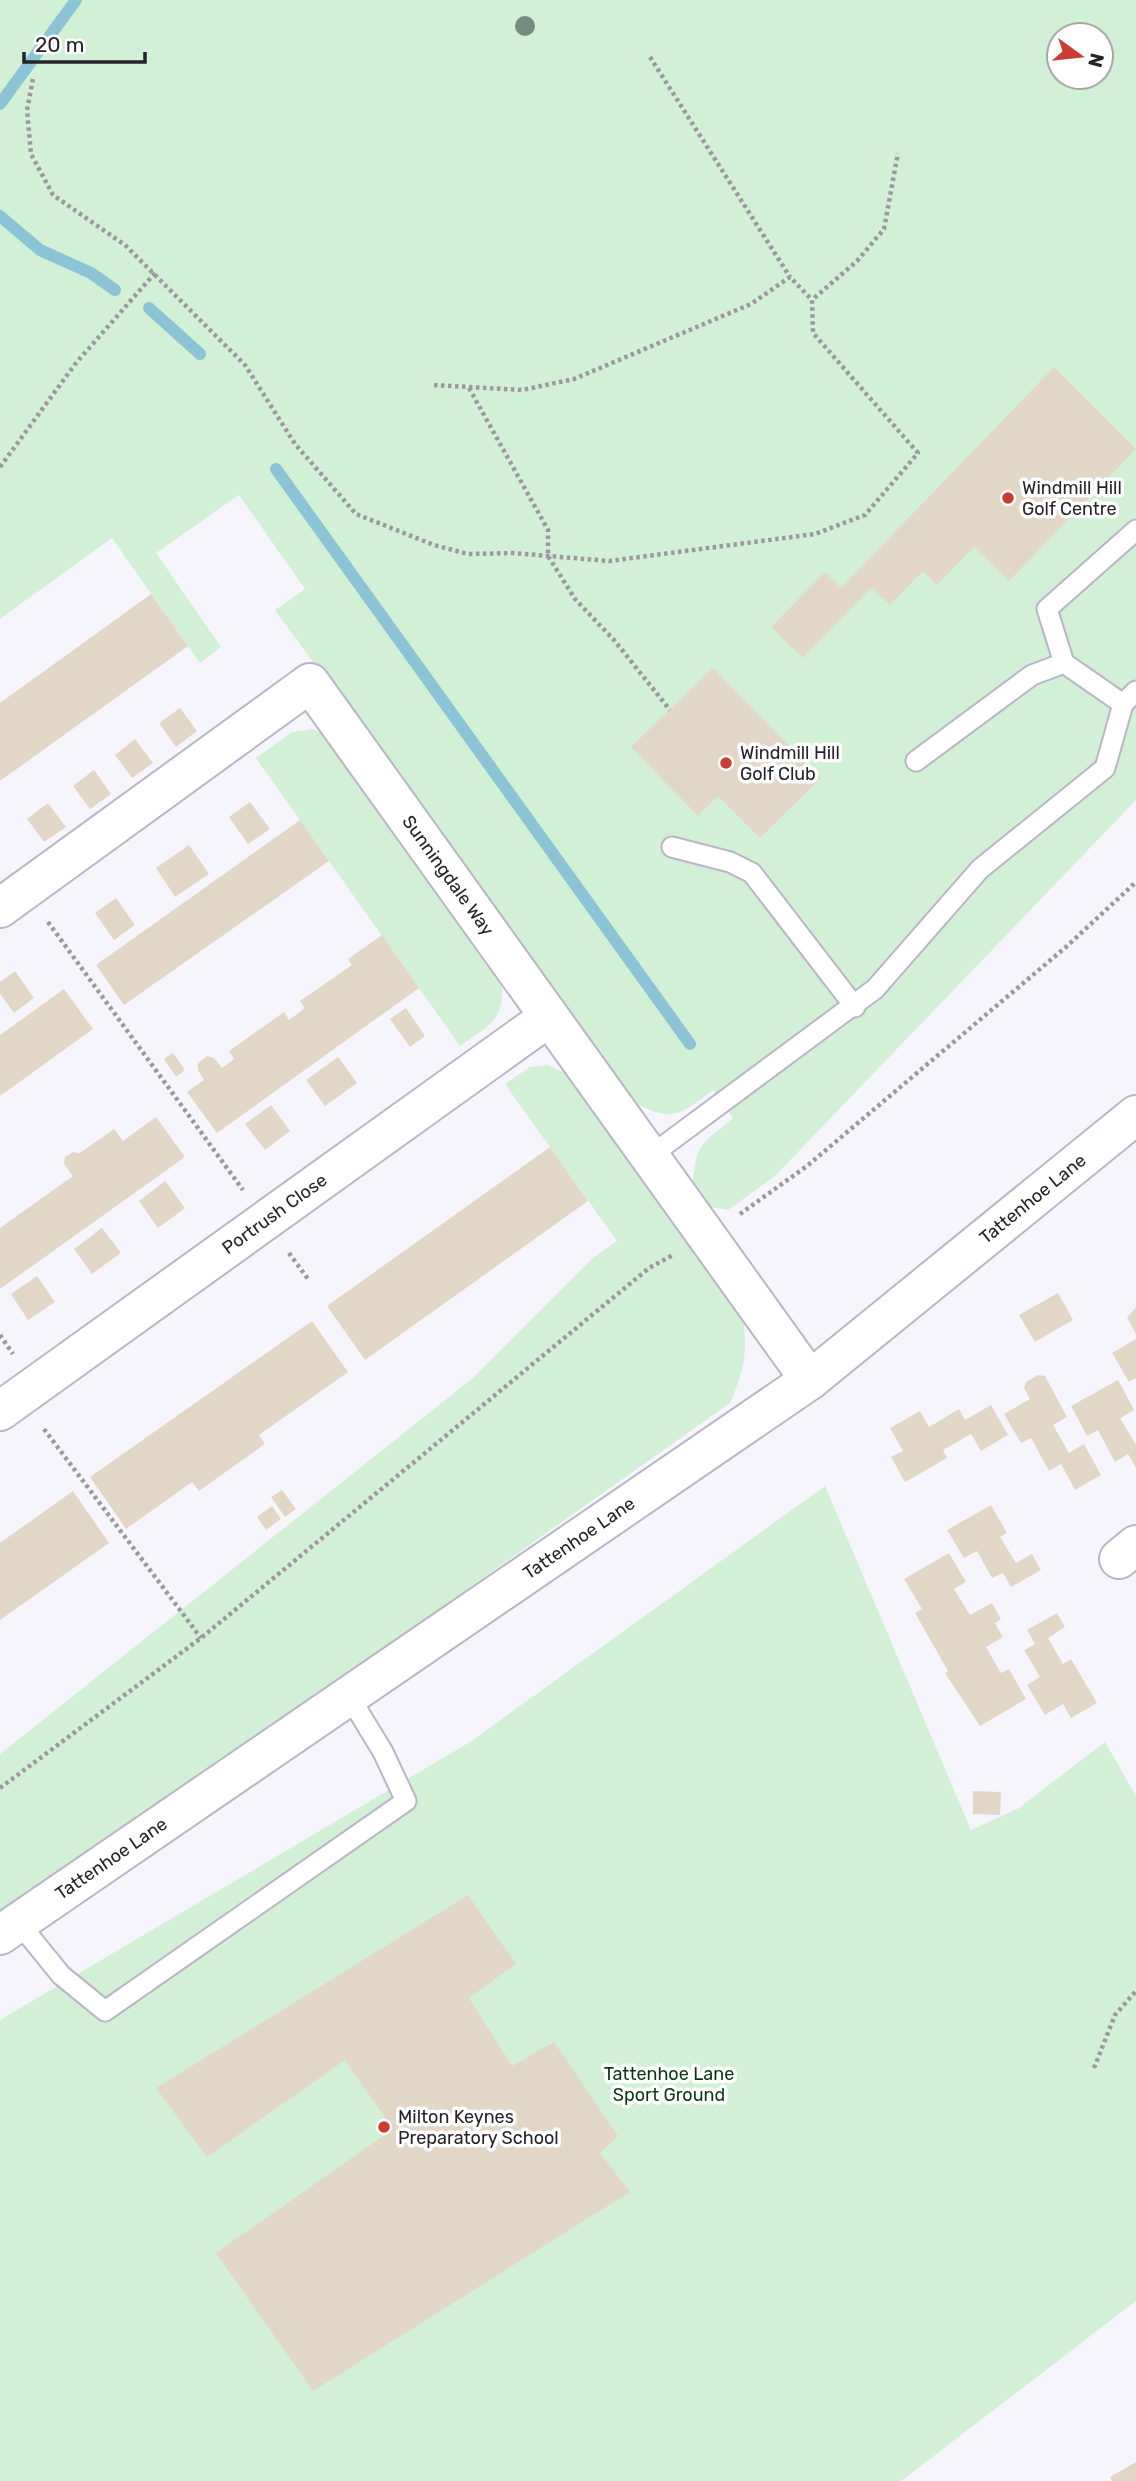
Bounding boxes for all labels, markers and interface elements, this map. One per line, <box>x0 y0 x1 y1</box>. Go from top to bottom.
scale bar <box>24 21 145 65</box>
north arrow <box>1045 21 1115 91</box>
text: 20 m <box>35 32 84 57</box>
text: N <box>1083 51 1109 70</box>
place label: Windmill Hill Golf Centre <box>1022 477 1122 520</box>
marker: Windmill Hill Golf Centre <box>1000 490 1016 506</box>
place label: Windmill Hill Golf Club <box>740 742 840 785</box>
marker: Windmill Hill Golf Club <box>718 755 734 771</box>
street label: Sunningdale Way <box>398 811 499 940</box>
street label: Tattenhoe Lane <box>975 1149 1090 1249</box>
street label: Portrush Close <box>218 1169 331 1259</box>
street label: Tattenhoe Lane <box>519 1492 639 1584</box>
street label: Tattenhoe Lane <box>51 1813 171 1905</box>
park label: Tattenhoe Lane Sport Ground <box>604 2063 734 2106</box>
place label: Milton Keynes Preparatory School <box>398 2106 559 2149</box>
marker: Milton Keynes Preparatory School <box>376 2119 392 2135</box>

